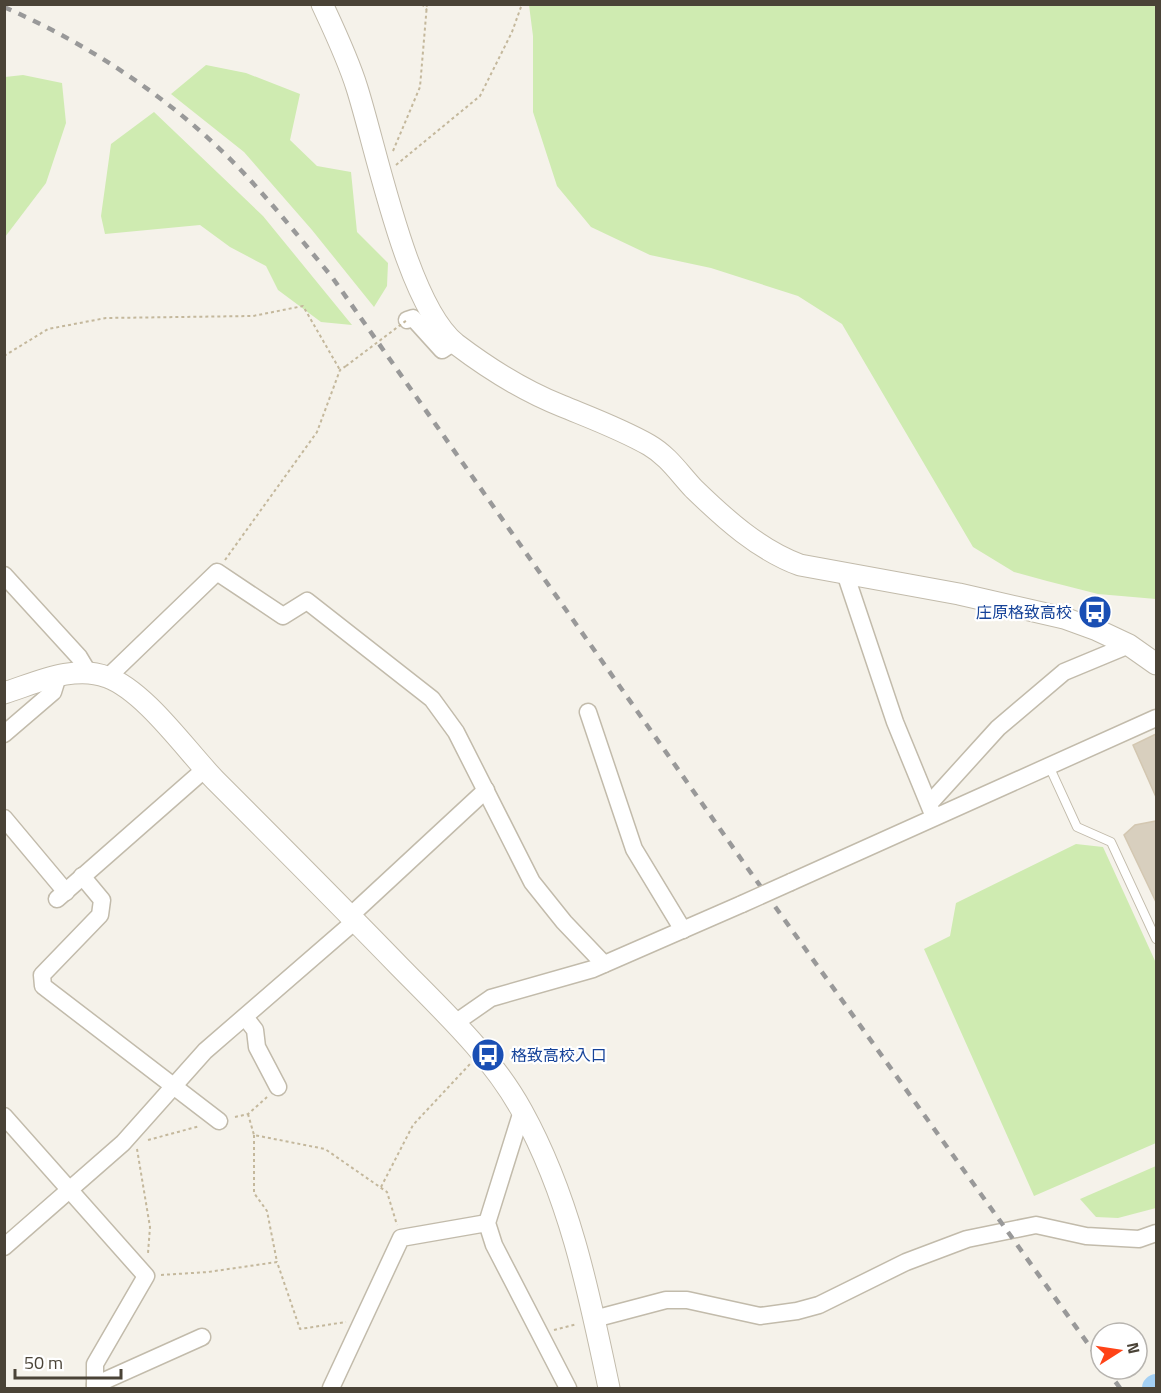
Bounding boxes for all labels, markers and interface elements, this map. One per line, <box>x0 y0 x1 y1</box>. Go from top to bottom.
bus stop icon: 庄原格致高校 <box>1077 594 1113 630</box>
place label: 庄原格致高校 <box>976 600 1072 624</box>
bus stop icon: 格致高校入口 <box>470 1037 506 1073</box>
place label: 格致高校入口 <box>511 1043 607 1067</box>
north arrow <box>1089 1321 1149 1381</box>
text: N <box>1121 1340 1147 1356</box>
scale bar <box>15 1342 122 1380</box>
text: 50 m <box>24 1349 63 1376</box>

